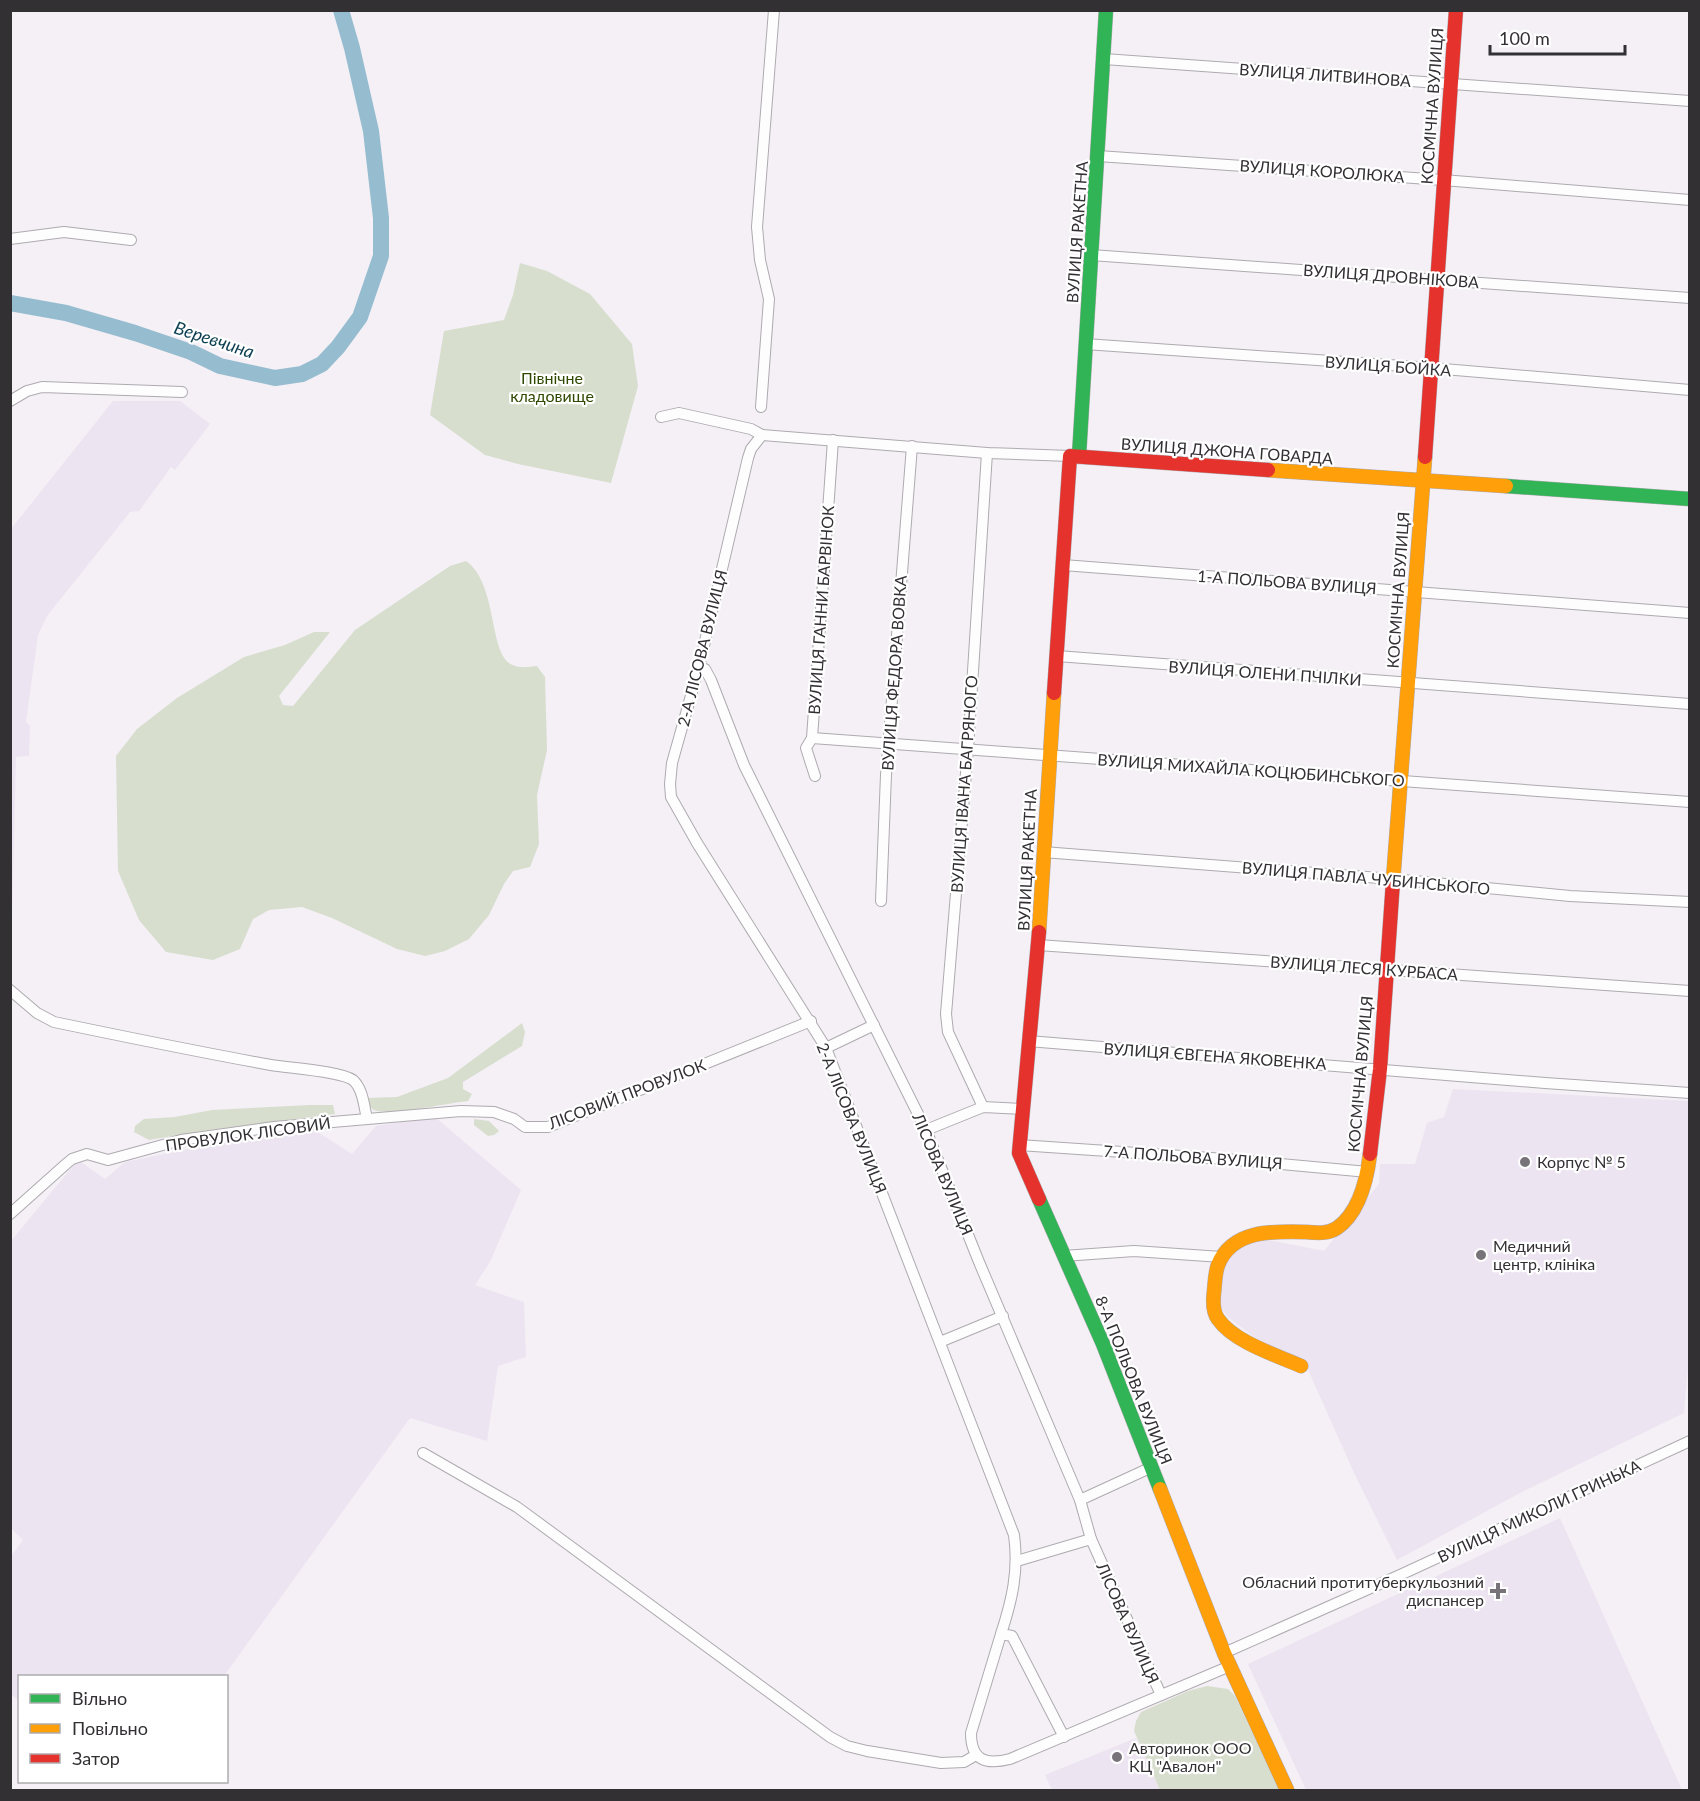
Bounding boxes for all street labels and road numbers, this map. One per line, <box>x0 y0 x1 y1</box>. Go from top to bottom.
street label: КОСМІЧНА ВУЛИЦЯ <box>1417 27 1446 185</box>
street label: ВУЛИЦЯ ЛИТВИНОВА <box>1239 59 1412 90</box>
street label: ВУЛИЦЯ КОРОЛЮКА <box>1239 155 1405 186</box>
street label: ВУЛИЦЯ РАКЕТНА <box>1062 160 1091 304</box>
street label: ВУЛИЦЯ ДРОВНІКОВА <box>1302 260 1480 291</box>
street label: ВУЛИЦЯ БОЙКА <box>1324 352 1452 379</box>
street label: ВУЛИЦЯ ДЖОНА ГОВАРДА <box>1120 434 1334 467</box>
street label: ВУЛИЦЯ ГАННИ БАРВІНОК <box>804 504 837 715</box>
street label: КОСМІЧНА ВУЛИЦЯ <box>1383 511 1412 669</box>
street label: 1-А ПОЛЬОВА ВУЛИЦЯ <box>1197 566 1377 597</box>
street label: 2-А ЛІСОВА ВУЛИЦЯ <box>673 568 730 728</box>
street label: ВУЛИЦЯ ФЕДОРА ВОВКА <box>877 574 910 771</box>
street label: ВУЛИЦЯ ОЛЕНИ ПЧІЛКИ <box>1168 656 1362 689</box>
street label: ВУЛИЦЯ ІВАНА БАГРЯНОГО <box>946 674 981 893</box>
street label: ВУЛИЦЯ МИХАЙЛА КОЦЮБИНСЬКОГО <box>1097 749 1406 790</box>
street label: ВУЛИЦЯ РАКЕТНА <box>1013 788 1040 932</box>
street label: ВУЛИЦЯ ПАВЛА ЧУБИНСЬКОГО <box>1241 857 1491 898</box>
street label: ВУЛИЦЯ ЛЕСЯ КУРБАСА <box>1269 951 1459 984</box>
street label: КОСМІЧНА ВУЛИЦЯ <box>1343 995 1376 1153</box>
street label: ВУЛИЦЯ ЄВГЕНА ЯКОВЕНКА <box>1103 1038 1327 1073</box>
street label: 2-А ЛІСОВА ВУЛИЦЯ <box>814 1040 891 1196</box>
street label: ЛІСОВИЙ ПРОВУЛОК <box>545 1055 708 1133</box>
street label: ЛІСОВА ВУЛИЦЯ <box>909 1109 978 1238</box>
street label: ПРОВУЛОК ЛІСОВИЙ <box>164 1112 332 1155</box>
street label: 7-А ПОЛЬОВА ВУЛИЦЯ <box>1103 1141 1283 1172</box>
street label: 8-А ПОЛЬОВА ВУЛИЦЯ <box>1092 1293 1177 1467</box>
street label: ВУЛИЦЯ МИКОЛИ ГРИНЬКА <box>1434 1455 1643 1566</box>
street label: ЛІСОВА ВУЛИЦЯ <box>1093 1558 1164 1686</box>

